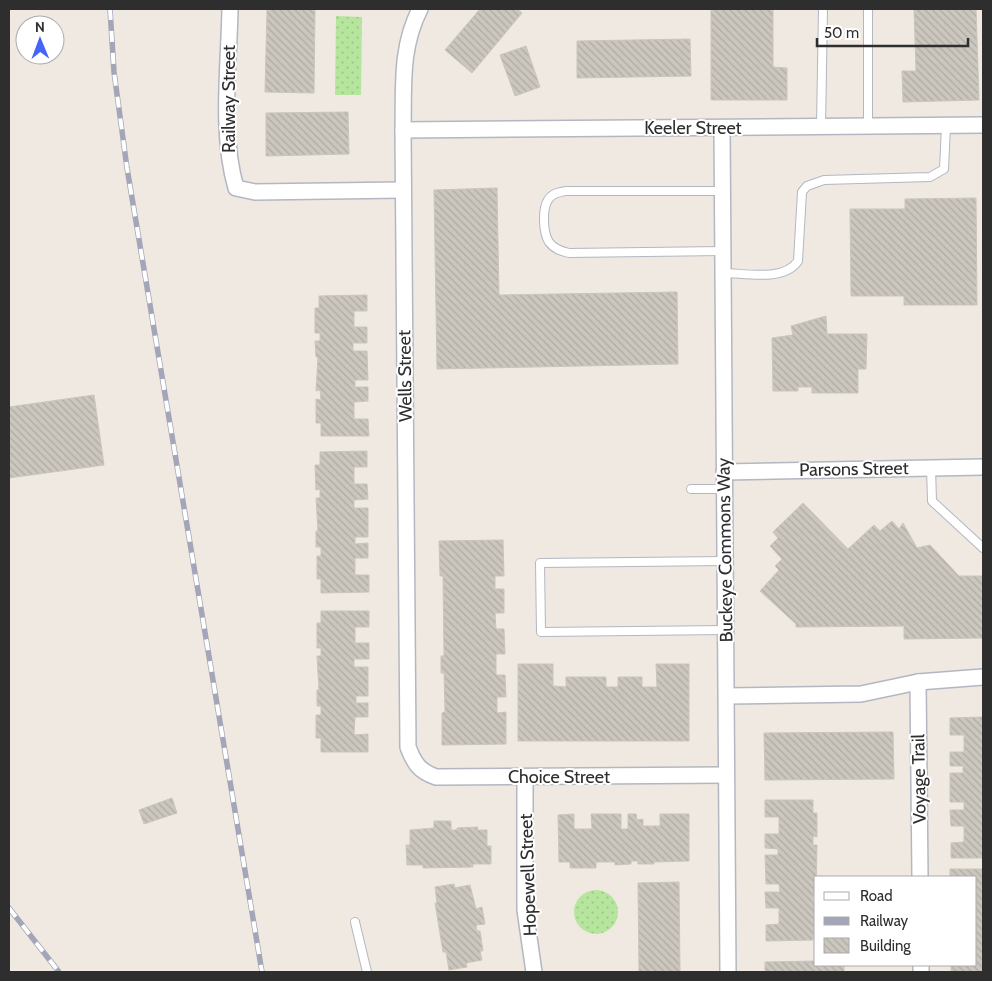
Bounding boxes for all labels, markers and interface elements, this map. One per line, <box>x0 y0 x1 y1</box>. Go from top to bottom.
north arrow <box>15 15 65 65</box>
scale bar <box>817 15 968 47</box>
text: N <box>35 18 45 36</box>
text: 50 m <box>824 24 859 42</box>
street label: Railway Street <box>218 45 240 153</box>
street label: Keeler Street <box>644 117 742 139</box>
street label: Wells Street <box>393 330 417 422</box>
street label: Buckeye Commons Way <box>712 457 738 643</box>
street label: Parsons Street <box>799 457 909 481</box>
street label: Voyage Trail <box>907 733 931 824</box>
street label: Choice Street <box>508 766 610 788</box>
street label: Hopewell Street <box>515 813 541 937</box>
legend <box>814 876 977 966</box>
text: Road <box>860 887 893 905</box>
text: Railway <box>860 912 909 930</box>
text: Building <box>860 937 911 955</box>

